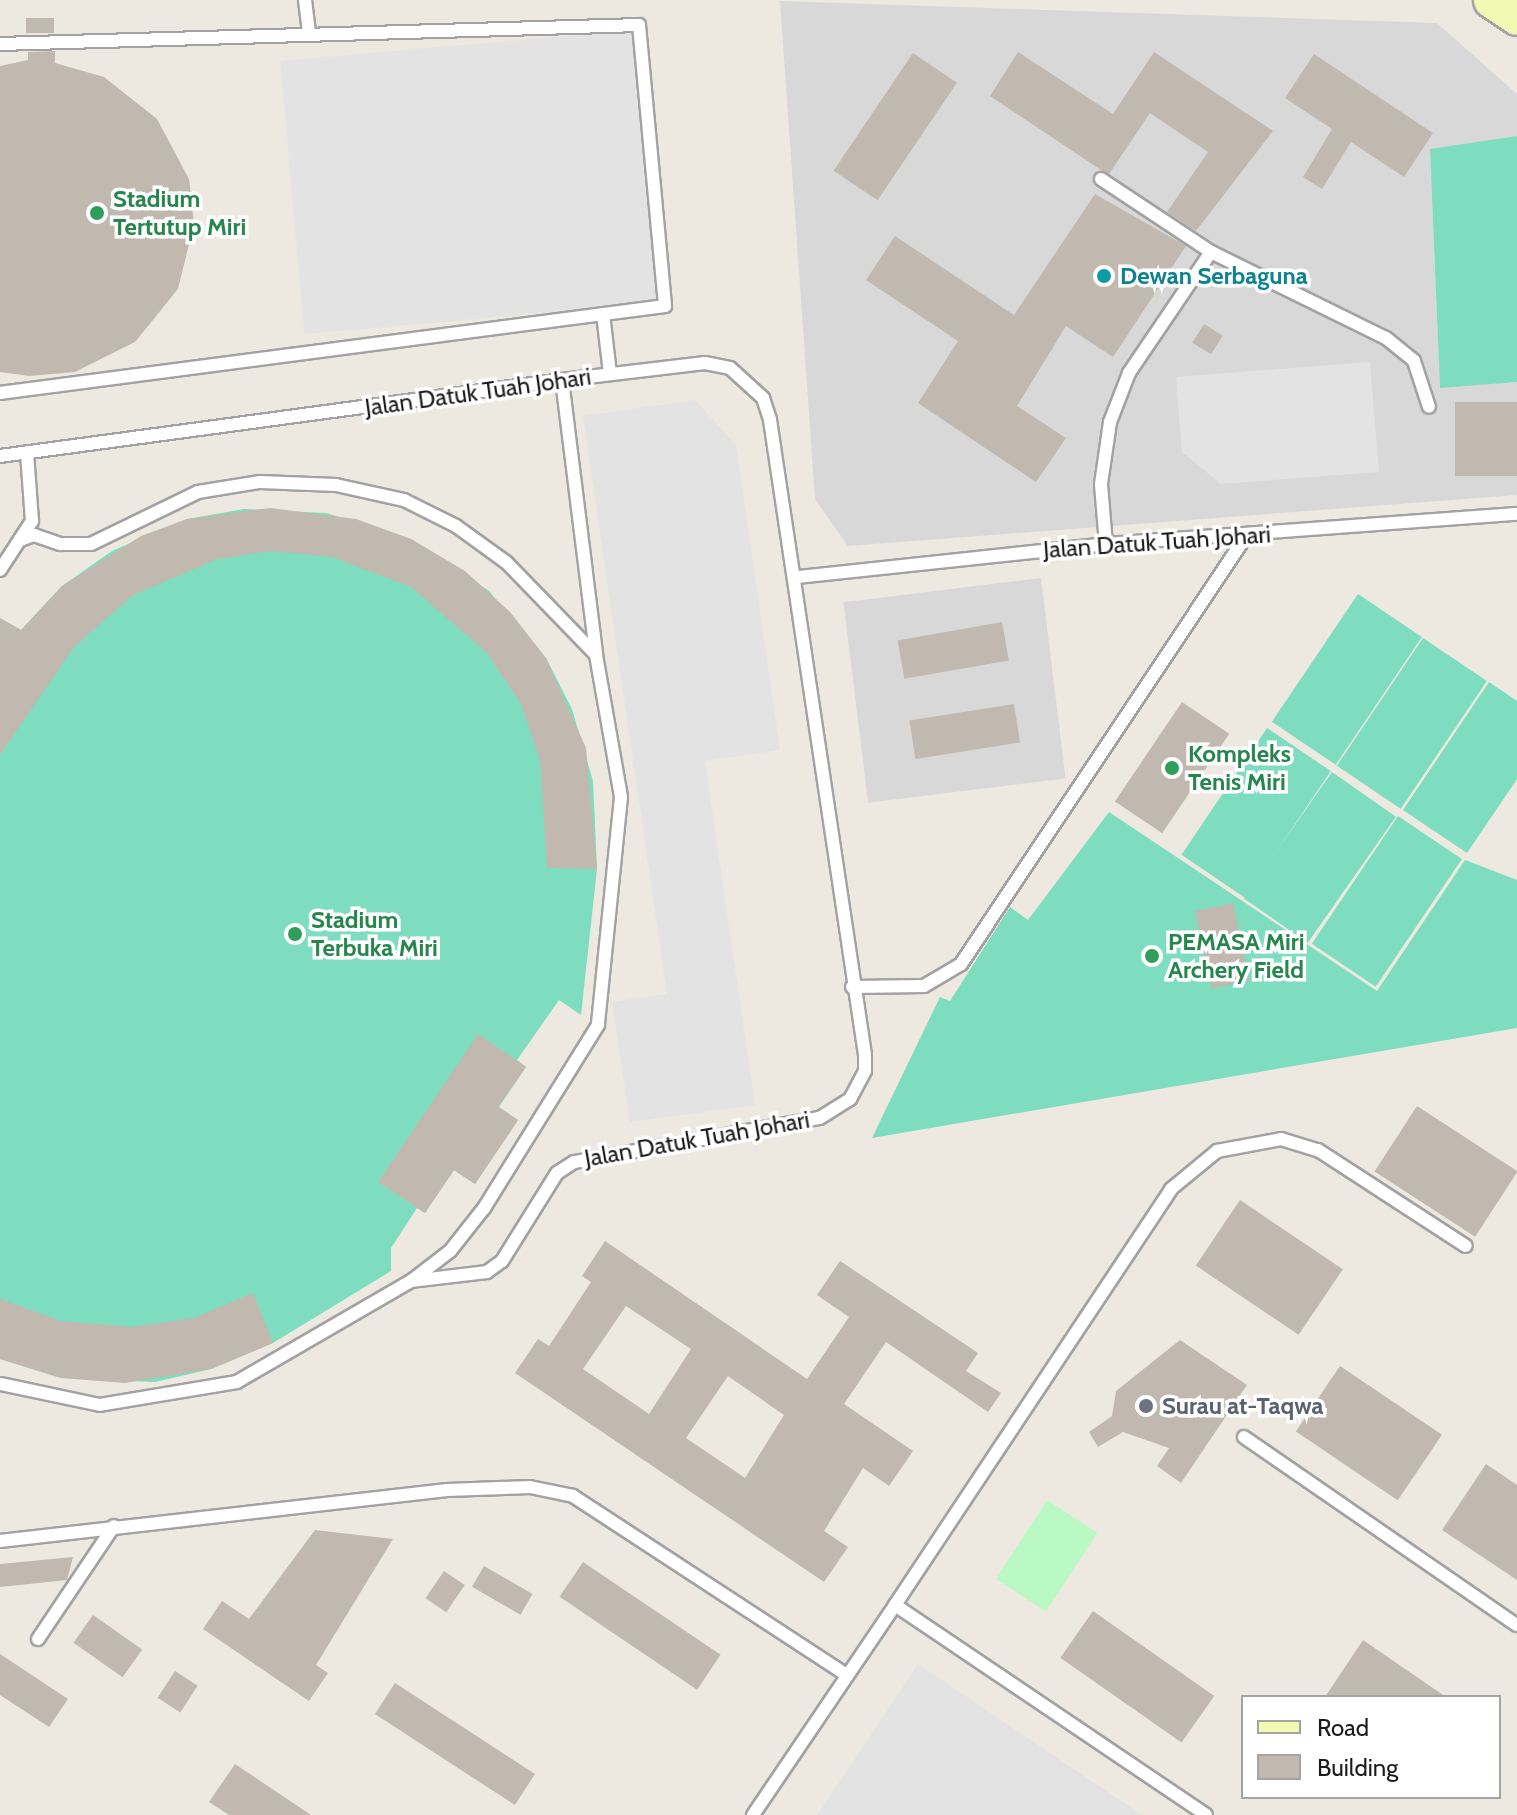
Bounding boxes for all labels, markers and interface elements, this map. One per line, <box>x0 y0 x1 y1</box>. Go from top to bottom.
place label: Stadium Tertutup Miri <box>113 185 246 241</box>
marker: Stadium Tertutup Miri <box>88 204 106 222</box>
place label: Dewan Serbaguna <box>1120 262 1308 290</box>
marker: Dewan Serbaguna <box>1095 267 1113 285</box>
street label: Jalan Datuk Tuah Johari <box>363 362 593 422</box>
street label: Jalan Datuk Tuah Johari <box>1042 520 1272 564</box>
place label: Kompleks Tenis Miri <box>1188 740 1291 796</box>
marker: Kompleks Tenis Miri <box>1163 759 1181 777</box>
place label: Stadium Terbuka Miri <box>311 906 438 962</box>
marker: Stadium Terbuka Miri <box>286 925 304 943</box>
place label: PEMASA Miri Archery Field <box>1168 928 1304 984</box>
marker: PEMASA Miri Archery Field <box>1143 947 1161 965</box>
street label: Jalan Datuk Tuah Johari <box>582 1105 812 1173</box>
place label: Surau at-Taqwa <box>1162 1392 1323 1420</box>
marker: Surau at-Taqwa <box>1137 1397 1155 1415</box>
legend <box>1241 1695 1501 1799</box>
text: Road <box>1317 1713 1369 1742</box>
text: Building <box>1317 1753 1398 1782</box>

